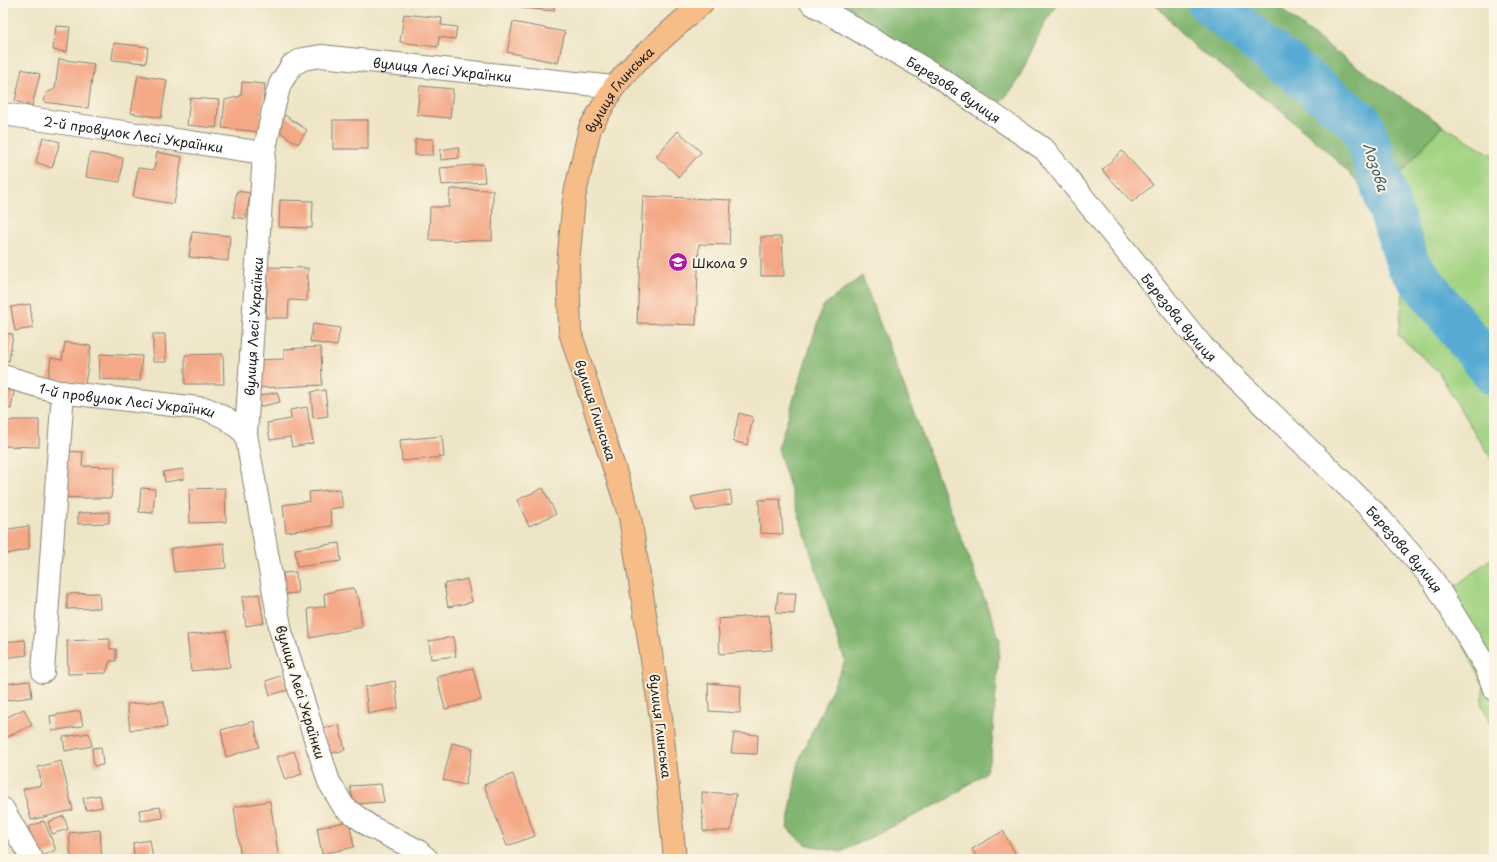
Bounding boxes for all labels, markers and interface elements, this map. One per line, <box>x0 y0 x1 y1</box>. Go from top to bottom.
street label: вулиця Глинська <box>580 41 658 134</box>
street label: Березова вулиця <box>904 51 1005 127</box>
street label: вулиця Лесі Українки <box>372 52 513 86</box>
street label: 2-й провулок Лесі Українки <box>43 111 225 156</box>
water label: Лозова <box>1358 140 1394 195</box>
school or university icon: Школа 9 <box>667 251 689 273</box>
place label: Школа 9 <box>692 253 748 272</box>
street label: вулиця Лесі Українки <box>239 256 267 397</box>
street label: Березова вулиця <box>1138 269 1221 365</box>
street label: вулиця Глинська <box>571 357 622 464</box>
street label: 1-й провулок Лесі Українки <box>37 377 219 421</box>
street label: Березова вулиця <box>1363 501 1448 596</box>
street label: вулиця Лесі Українки <box>272 623 330 761</box>
street label: вулиця Глинська <box>645 673 677 780</box>

